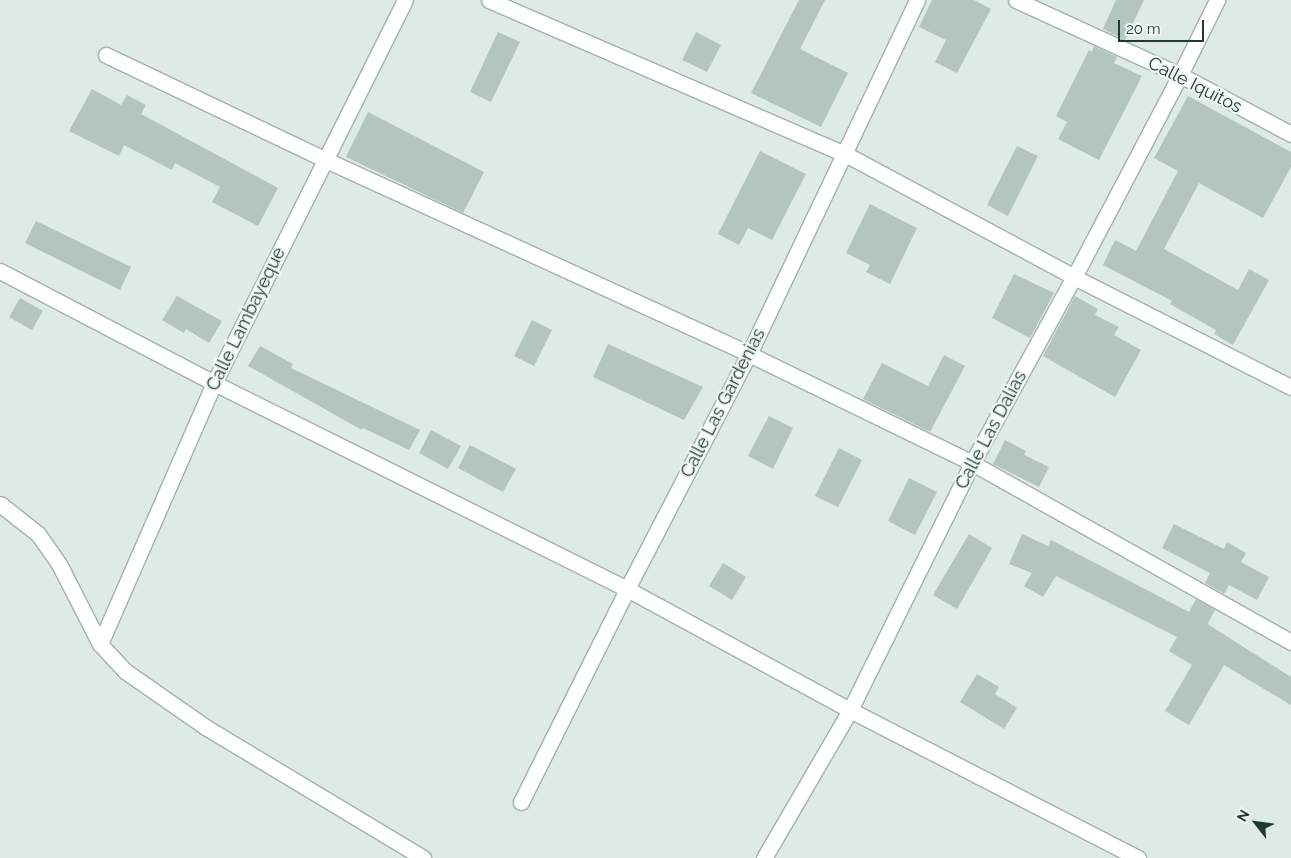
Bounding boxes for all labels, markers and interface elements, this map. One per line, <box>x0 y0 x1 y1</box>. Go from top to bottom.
scale bar <box>1121 10 1207 42</box>
text: 20 m <box>1126 20 1161 38</box>
street label: Calle Iquitos <box>1144 52 1246 118</box>
street label: Calle Lambayeque <box>202 244 290 394</box>
street label: Calle Las Gardenias <box>676 325 770 481</box>
street label: Calle Las Dalias <box>951 367 1031 493</box>
north arrow <box>1231 798 1281 848</box>
text: N <box>1233 807 1253 824</box>

